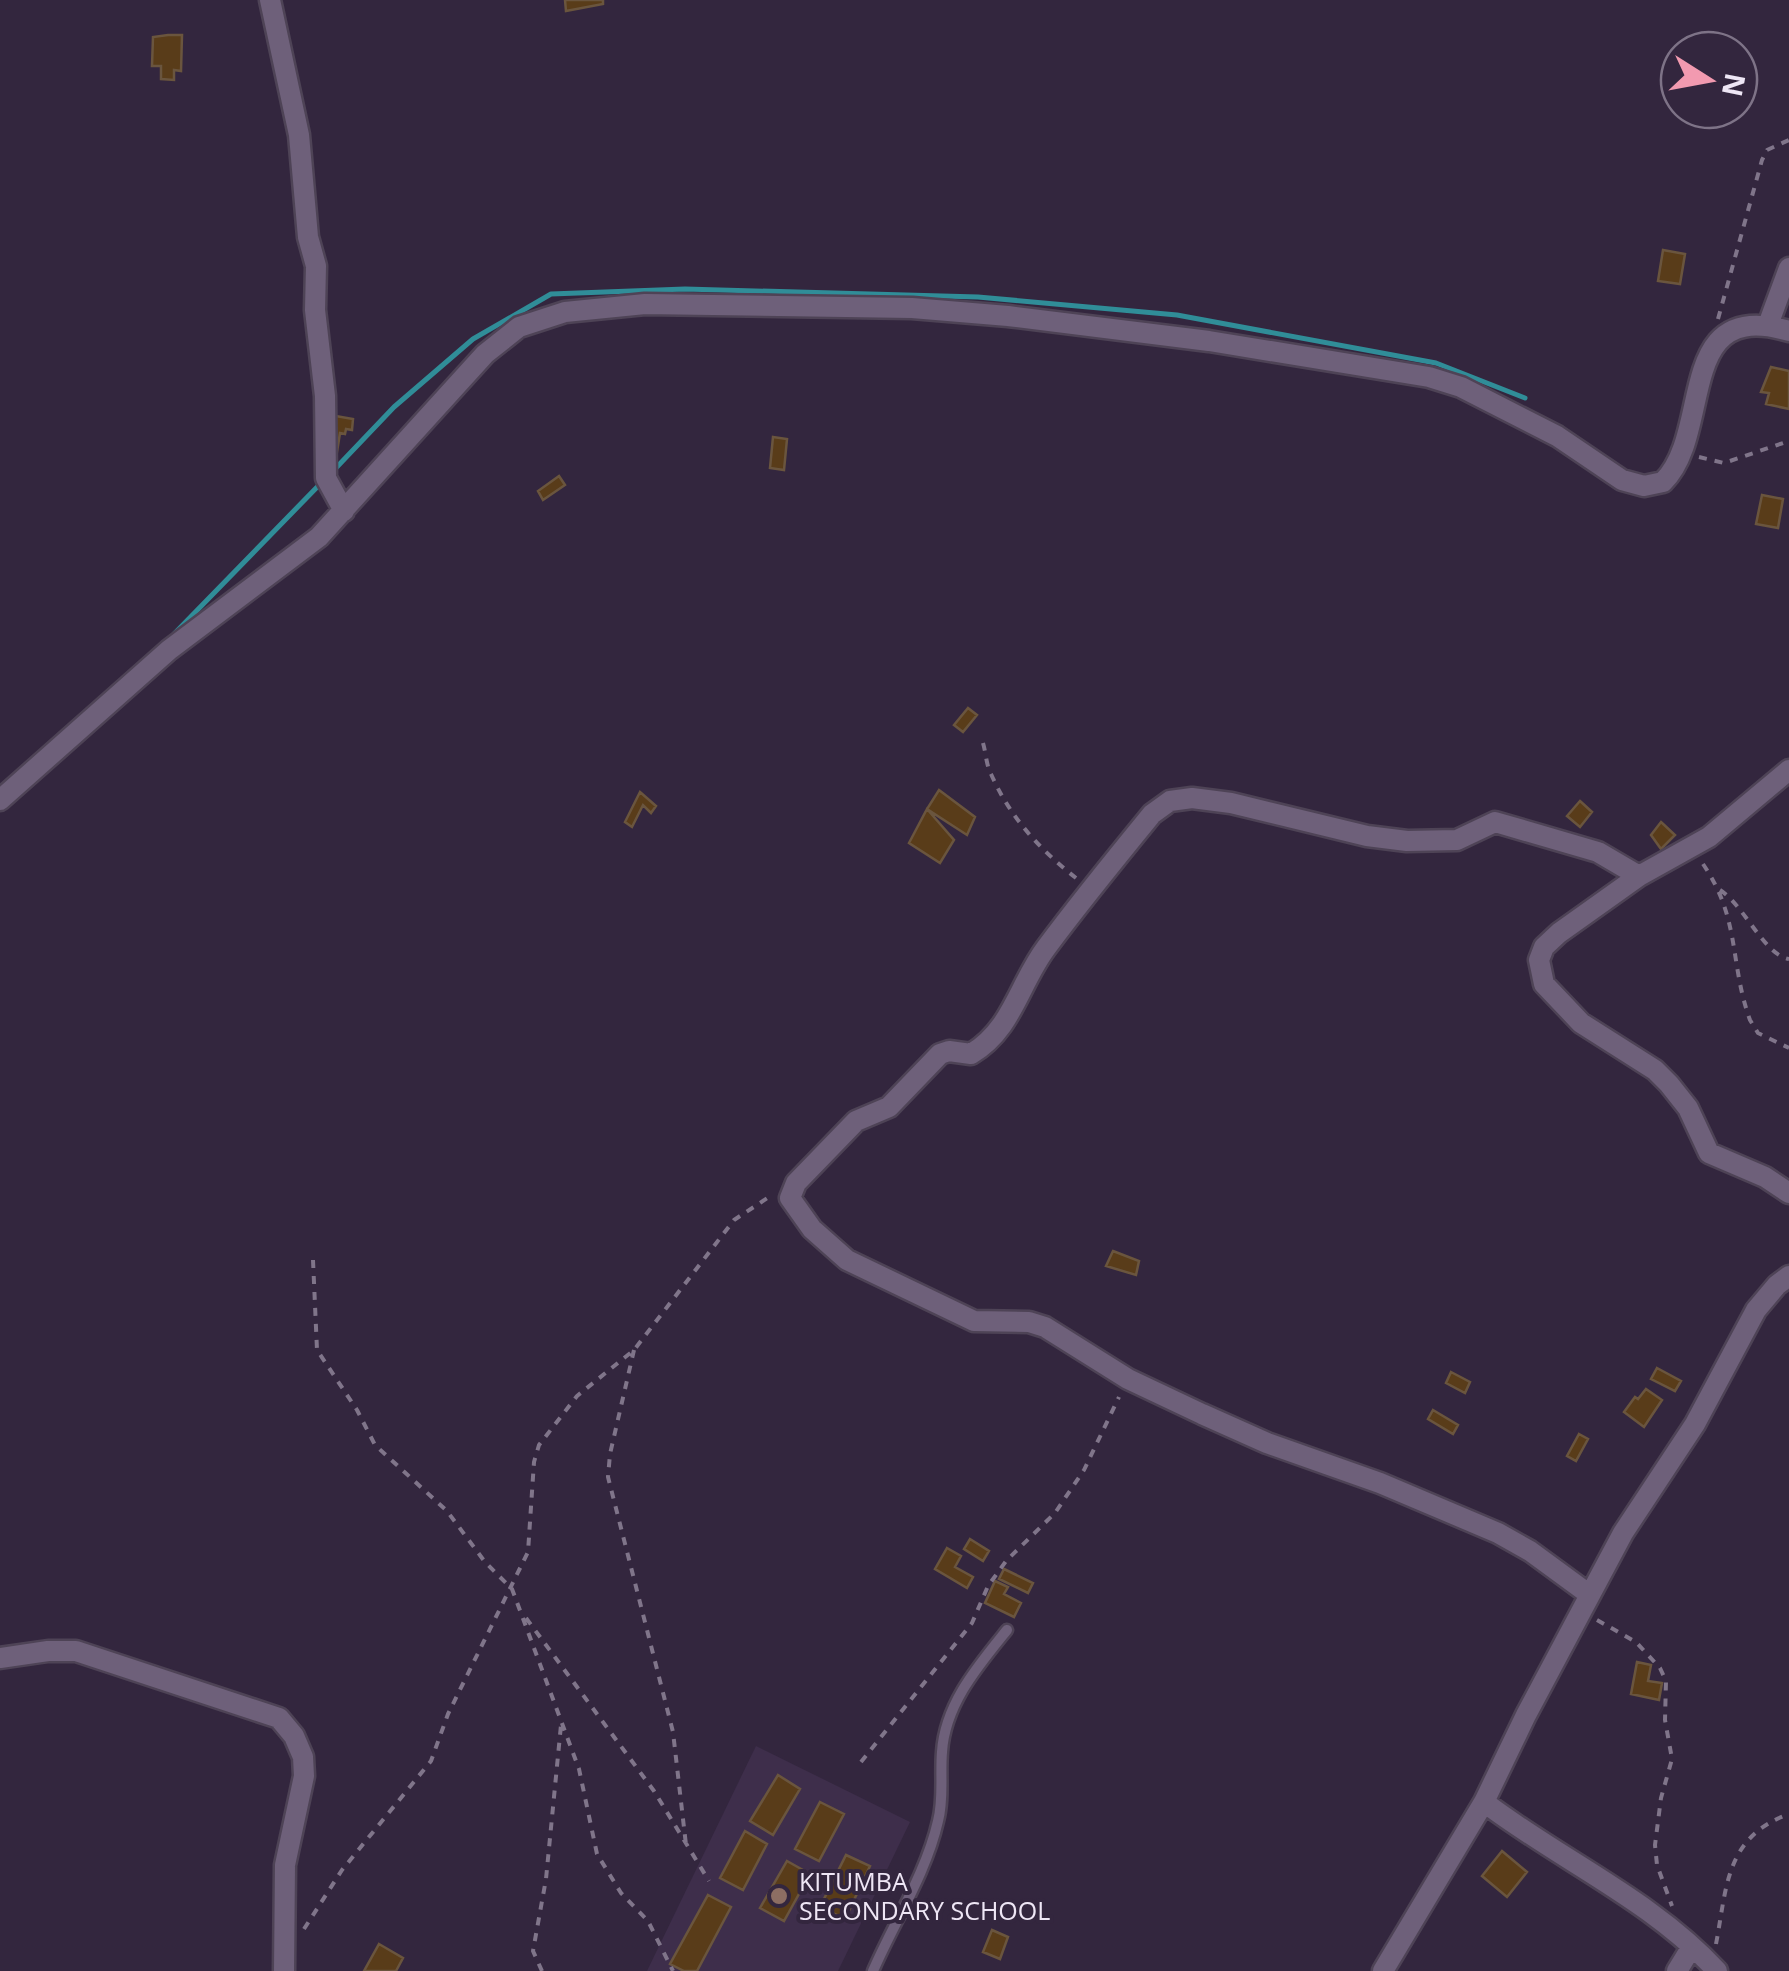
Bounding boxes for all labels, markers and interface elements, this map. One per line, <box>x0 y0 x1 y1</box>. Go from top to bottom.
north arrow <box>1659 30 1759 130</box>
text: N <box>1714 70 1755 100</box>
place label: KITUMBA SECONDARY SCHOOL <box>799 1864 1050 1927</box>
marker: KITUMBA SECONDARY SCHOOL <box>768 1885 790 1907</box>

